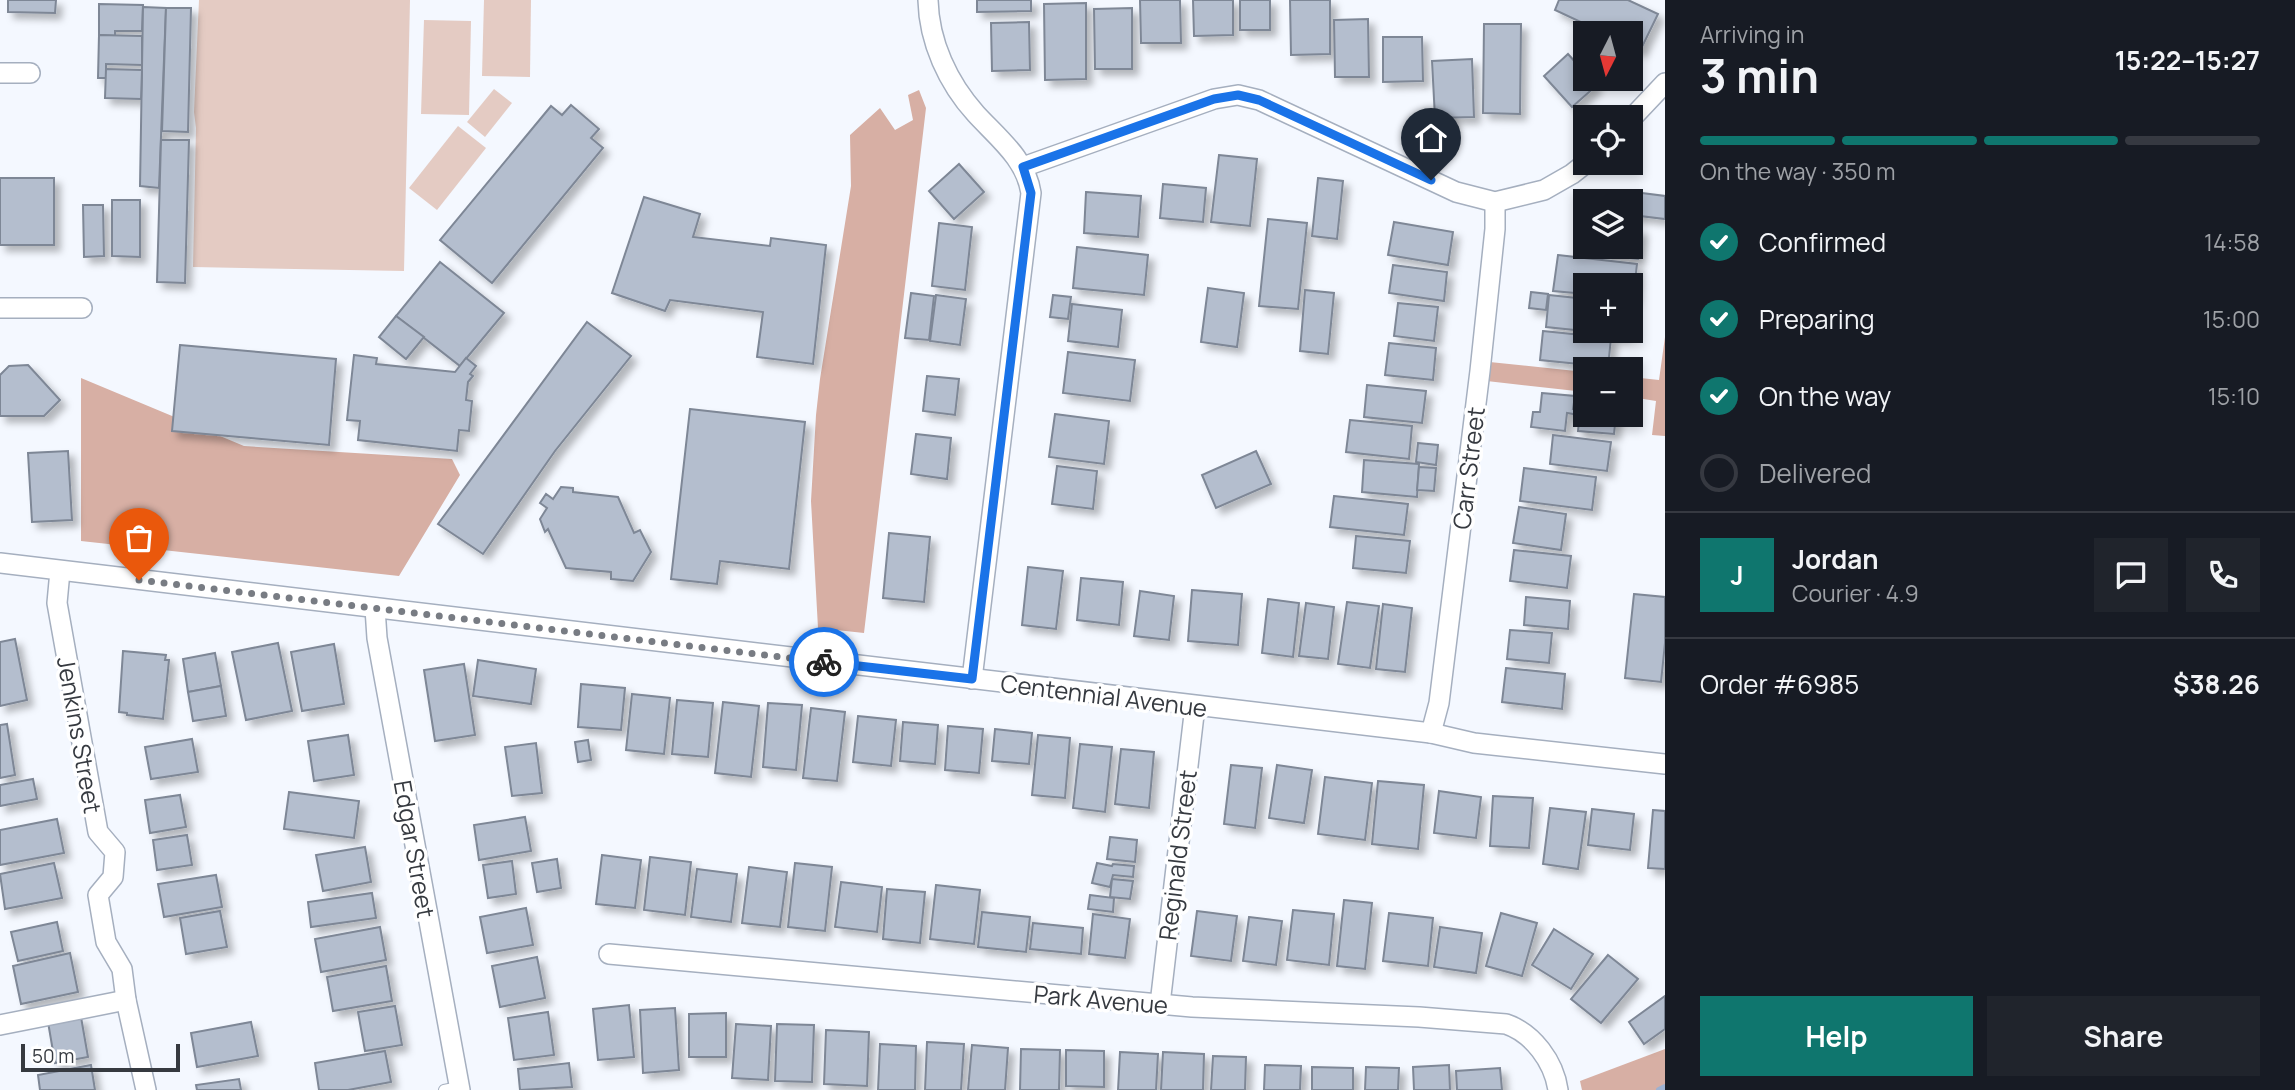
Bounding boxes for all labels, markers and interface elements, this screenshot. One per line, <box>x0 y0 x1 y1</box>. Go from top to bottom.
text: Arriving in <box>1700 18 1805 50</box>
north arrow <box>1573 21 1643 91</box>
map controls <box>1573 21 1643 427</box>
text: 15:22–15:27 <box>2115 42 2260 78</box>
text: 3 min <box>1700 44 1819 107</box>
button: locate <box>1573 105 1643 175</box>
pin <box>1401 108 1461 180</box>
icon: home <box>1412 119 1450 157</box>
text: On the way · 350 m <box>1700 155 1896 187</box>
button: layers <box>1573 189 1643 259</box>
icon: check <box>1700 223 1738 261</box>
text: Confirmed <box>1759 224 1886 260</box>
text: 14:58 <box>2204 226 2260 258</box>
button: + <box>1573 273 1643 343</box>
icon: check <box>1700 300 1738 338</box>
text: Preparing <box>1759 301 1875 337</box>
text: 15:00 <box>2203 303 2260 335</box>
button: − <box>1573 357 1643 427</box>
icon: check <box>1700 377 1738 415</box>
text: On the way <box>1759 378 1891 414</box>
text: 15:10 <box>2208 380 2260 412</box>
street label: Carr Street <box>1444 405 1492 531</box>
text: Delivered <box>1759 455 1871 491</box>
pin <box>109 508 169 580</box>
icon: bag <box>120 519 158 557</box>
button: chat <box>2094 538 2168 612</box>
button: phone <box>2186 538 2260 612</box>
text: Jordan <box>1792 541 1878 577</box>
text: J <box>1730 557 1744 593</box>
text: Courier · 4.9 <box>1792 577 1919 609</box>
courier <box>789 627 859 697</box>
icon: bike <box>805 643 843 681</box>
street label: Jenkins Street <box>50 654 110 816</box>
street label: Centennial Avenue <box>999 666 1209 724</box>
text: Order #6985 <box>1700 666 1859 702</box>
text: $38.26 <box>2173 666 2260 702</box>
street label: Reginald Street <box>1150 768 1204 942</box>
street label: Edgar Street <box>387 777 443 921</box>
street label: Park Avenue <box>1032 977 1170 1021</box>
button: Help <box>1700 996 1973 1076</box>
button: Share <box>1987 996 2260 1076</box>
scale bar <box>21 1041 180 1073</box>
text: 50 m <box>32 1043 74 1069</box>

